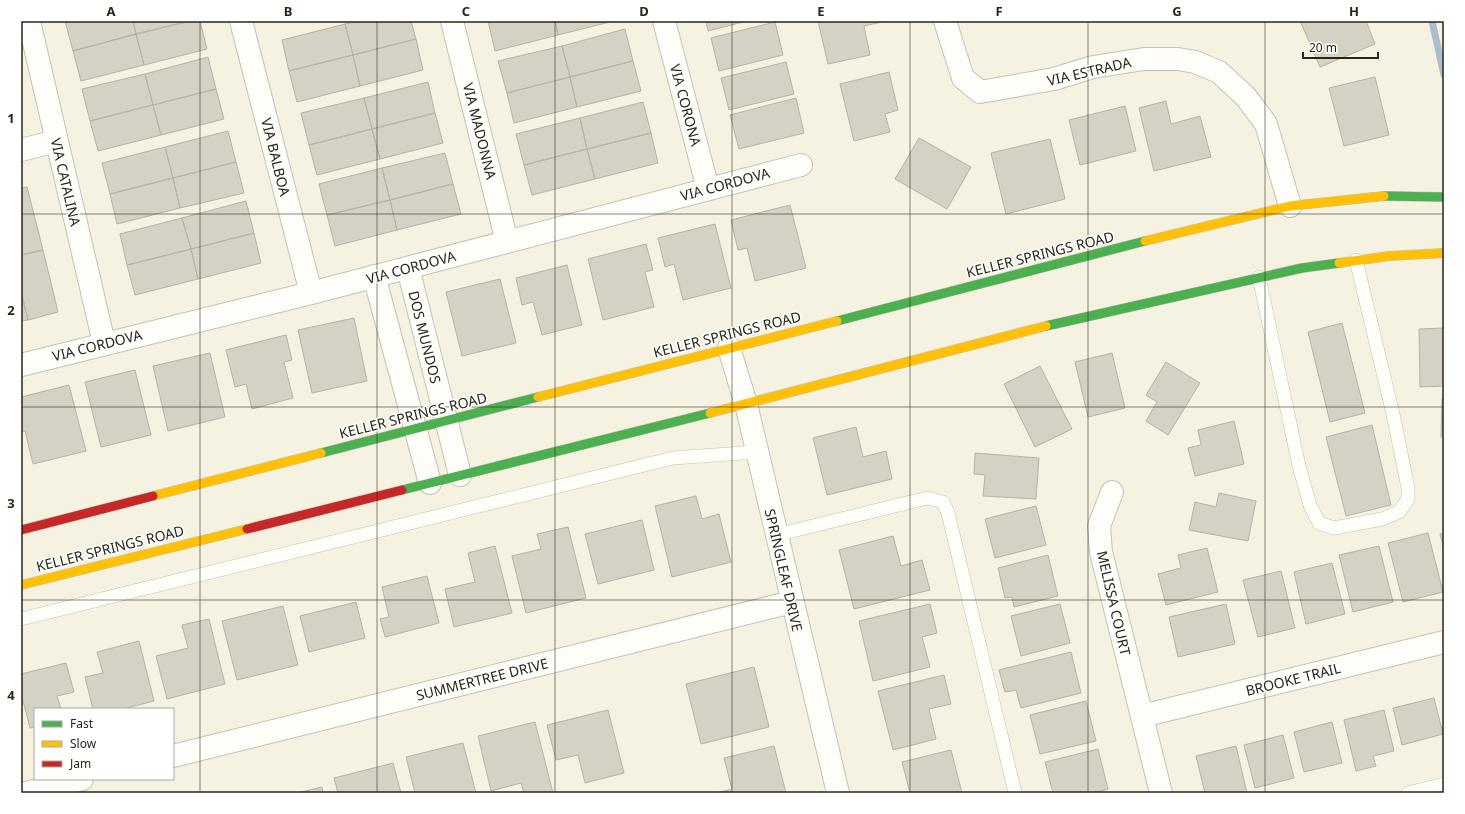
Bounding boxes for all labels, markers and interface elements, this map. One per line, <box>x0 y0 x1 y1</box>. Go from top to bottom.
text: A <box>107 2 116 20</box>
text: B <box>284 2 292 20</box>
text: C <box>462 2 470 20</box>
text: D <box>639 2 649 20</box>
text: E <box>817 2 825 20</box>
text: F <box>995 2 1003 20</box>
text: G <box>1172 2 1182 20</box>
text: H <box>1349 2 1359 20</box>
scale bar <box>1303 34 1378 60</box>
text: 20 m <box>1309 39 1337 56</box>
street label: VIA ESTRADA <box>1045 52 1133 90</box>
street label: VIA CORONA <box>666 62 706 148</box>
street label: VIA MADONNA <box>459 81 501 181</box>
text: 1 <box>7 109 15 127</box>
street label: VIA BALBOA <box>257 116 295 198</box>
street label: VIA CATALINA <box>47 136 85 228</box>
street label: VIA CORDOVA <box>678 163 772 205</box>
street label: KELLER SPRINGS ROAD <box>964 226 1116 282</box>
street label: VIA CORDOVA <box>364 246 458 288</box>
street label: DOS MUNDOS <box>404 289 446 386</box>
text: 2 <box>7 301 15 319</box>
street label: KELLER SPRINGS ROAD <box>651 306 803 362</box>
street label: VIA CORDOVA <box>50 325 144 365</box>
street label: KELLER SPRINGS ROAD <box>337 387 489 443</box>
text: 3 <box>7 494 15 512</box>
street label: SPRINGLEAF DRIVE <box>761 507 807 633</box>
street label: KELLER SPRINGS ROAD <box>34 520 186 576</box>
street label: MELISSA COURT <box>1093 549 1135 657</box>
street label: SUMMERTREE DRIVE <box>414 653 550 705</box>
street label: BROOKE TRAIL <box>1243 658 1343 700</box>
text: 4 <box>7 686 15 704</box>
legend <box>34 708 174 780</box>
text: Fast <box>70 715 94 732</box>
text: Slow <box>70 735 97 752</box>
text: Jam <box>69 755 91 772</box>

